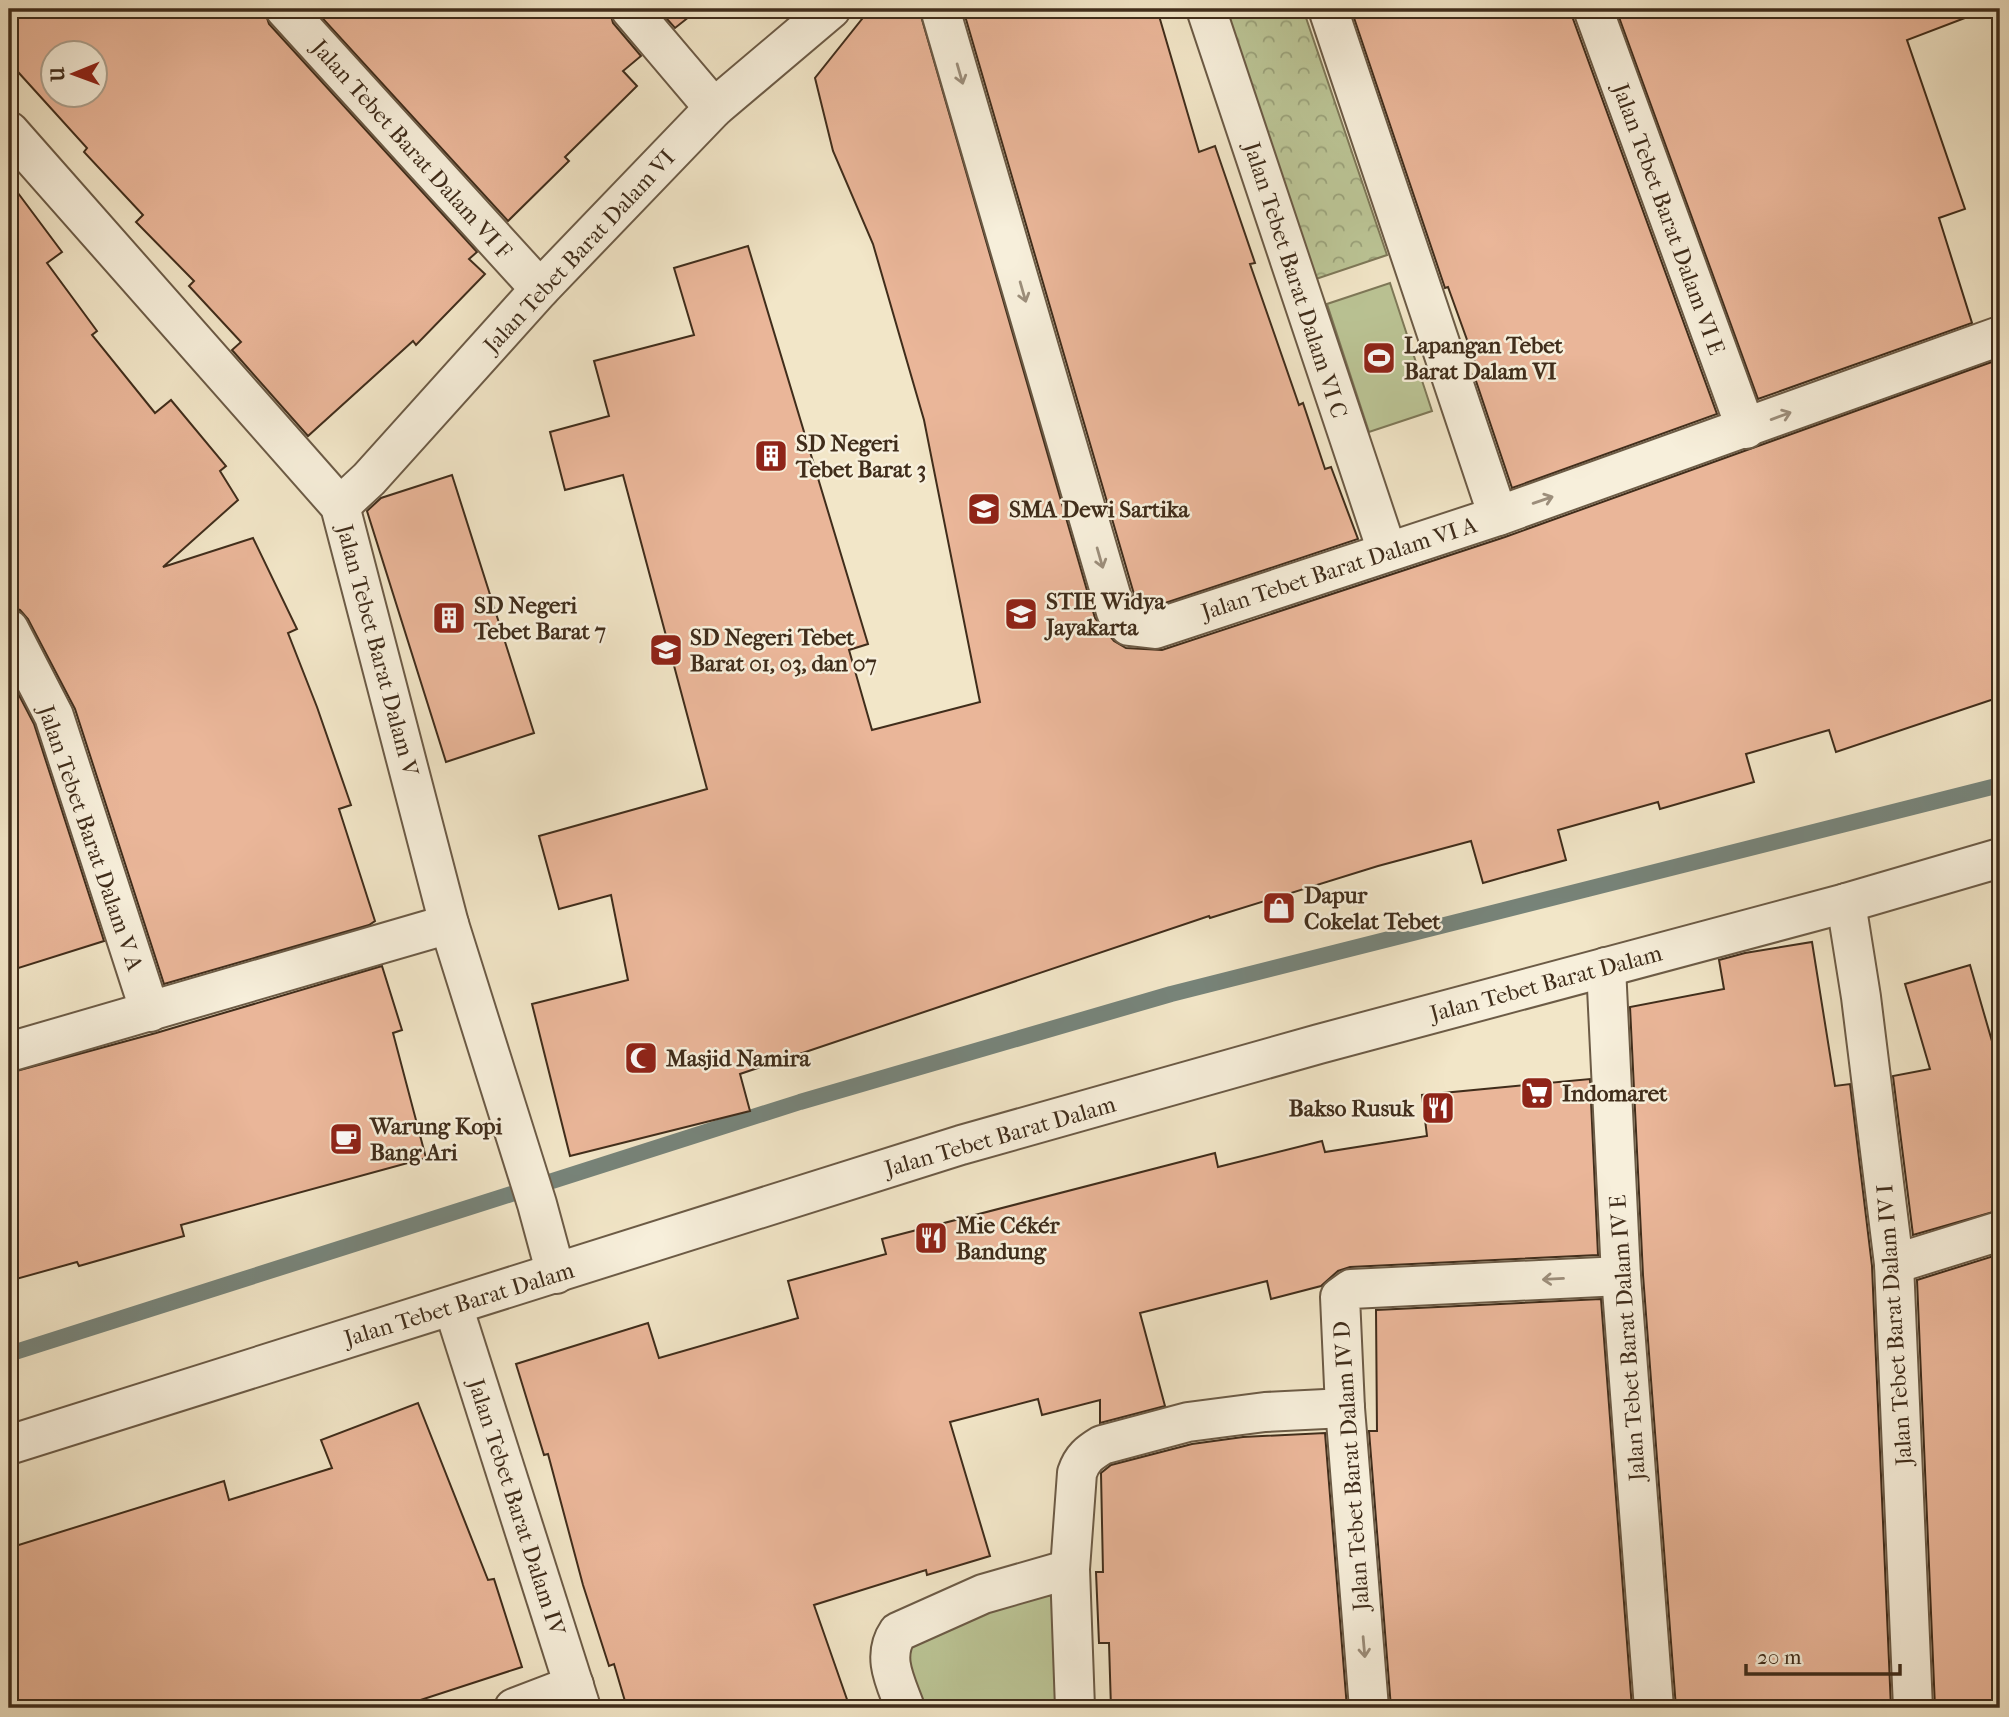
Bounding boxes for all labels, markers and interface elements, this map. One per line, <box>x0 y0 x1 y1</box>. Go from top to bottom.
street label: Jalan Tebet Barat Dalam VI F <box>305 33 517 264</box>
north arrow <box>38 38 108 108</box>
one-way arrow <box>954 63 967 85</box>
text: U <box>47 66 69 83</box>
street label: Jalan Tebet Barat Dalam VI E <box>1606 78 1730 359</box>
street label: Jalan Tebet Barat Dalam VI C <box>1238 137 1353 421</box>
street label: Jalan Tebet Barat Dalam VI <box>477 144 681 360</box>
one-way arrow <box>1017 281 1030 303</box>
place label: Lapangan Tebet Barat Dalam VI <box>1404 332 1564 385</box>
sports icon: Lapangan Tebet Barat Dalam VI <box>1360 339 1398 377</box>
one-way arrow <box>1770 409 1792 421</box>
place label: SD Negeri Tebet Barat 3 <box>795 430 926 483</box>
building icon: SD Negeri Tebet Barat 3 <box>752 437 790 475</box>
school or university icon: SMA Dewi Sartika <box>965 490 1003 528</box>
one-way arrow <box>1532 493 1554 505</box>
place label: SMA Dewi Sartika <box>1009 496 1191 523</box>
street label: Jalan Tebet Barat Dalam VI A <box>1196 511 1481 626</box>
street label: Jalan Tebet Barat Dalam V <box>330 520 424 780</box>
one-way arrow <box>1095 547 1108 569</box>
place label: STIE Widya Jayakarta <box>1044 588 1167 641</box>
place label: SD Negeri Tebet Barat 7 <box>473 592 606 645</box>
school or university icon: STIE Widya Jayakarta <box>1002 595 1040 633</box>
building icon: SD Negeri Tebet Barat 7 <box>430 599 468 637</box>
place label: SD Negeri Tebet Barat 01, 03, dan 07 <box>690 624 877 677</box>
school or university icon: SD Negeri Tebet Barat 01, 03, dan 07 <box>647 631 685 669</box>
street label: Jalan Tebet Barat Dalam V A <box>32 700 149 975</box>
place label: Dapur Cokelat Tebet <box>1304 882 1441 935</box>
shop icon: Dapur Cokelat Tebet <box>1260 889 1298 927</box>
street label: Jalan Tebet Barat Dalam <box>1425 940 1665 1028</box>
mosque icon: Masjid Namira <box>622 1039 660 1077</box>
place label: Masjid Namira <box>666 1045 811 1072</box>
supermarket icon: Indomaret <box>1518 1074 1556 1112</box>
place label: Indomaret <box>1562 1080 1668 1107</box>
restaurant icon: Bakso Rusuk <box>1419 1089 1457 1127</box>
street label: Jalan Tebet Barat Dalam <box>880 1091 1119 1183</box>
place label: Bakso Rusuk <box>1289 1095 1415 1122</box>
place label: Warung Kopi Bang Ari <box>369 1113 502 1166</box>
cafe icon: Warung Kopi Bang Ari <box>327 1120 365 1158</box>
street label: Jalan Tebet Barat Dalam IV I <box>1871 1183 1918 1469</box>
street label: Jalan Tebet Barat Dalam IV E <box>1604 1194 1651 1484</box>
place label: Mie Cékér Bandung <box>956 1212 1061 1265</box>
restaurant icon: Mie Cékér Bandung <box>912 1219 950 1257</box>
street label: Jalan Tebet Barat Dalam <box>339 1257 577 1353</box>
one-way arrow <box>1541 1273 1564 1286</box>
street label: Jalan Tebet Barat Dalam IV D <box>1328 1320 1375 1614</box>
street label: Jalan Tebet Barat Dalam IV <box>462 1374 571 1640</box>
scale bar <box>1746 1633 1900 1677</box>
one-way arrow <box>1358 1635 1371 1657</box>
text: 20 m <box>1757 1645 1802 1669</box>

